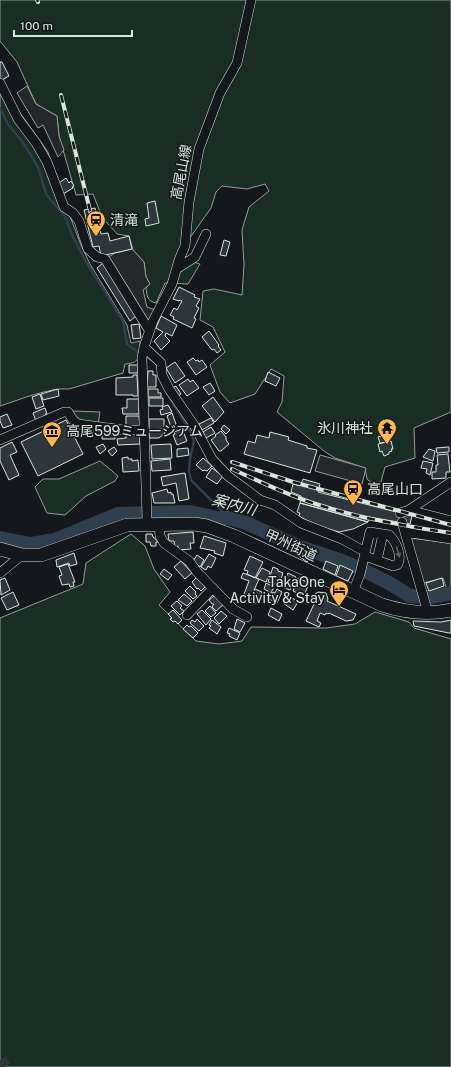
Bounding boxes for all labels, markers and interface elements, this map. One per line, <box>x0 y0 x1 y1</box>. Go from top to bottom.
scale bar <box>14 12 132 38</box>
text: 100 m <box>20 19 53 33</box>
street label: 高尾山線 <box>168 143 194 201</box>
station icon: 清滝 <box>85 209 107 237</box>
place label: 清滝 <box>110 212 138 228</box>
temple icon: 氷川神社 <box>376 417 398 445</box>
museum icon: 高尾599ミュージアム <box>41 420 63 448</box>
place label: 氷川神社 <box>317 420 373 436</box>
place label: 高尾599ミュージアム <box>66 423 203 439</box>
station icon: 高尾山口 <box>342 478 364 506</box>
place label: 高尾山口 <box>367 481 423 497</box>
water label: 案内川 <box>210 490 260 519</box>
street label: 甲州街道 <box>262 526 320 564</box>
one-way arrow <box>395 545 401 558</box>
place label: TakaOne Activity & Stay <box>229 574 326 606</box>
hotel icon: TakaOne Activity & Stay <box>328 579 350 607</box>

